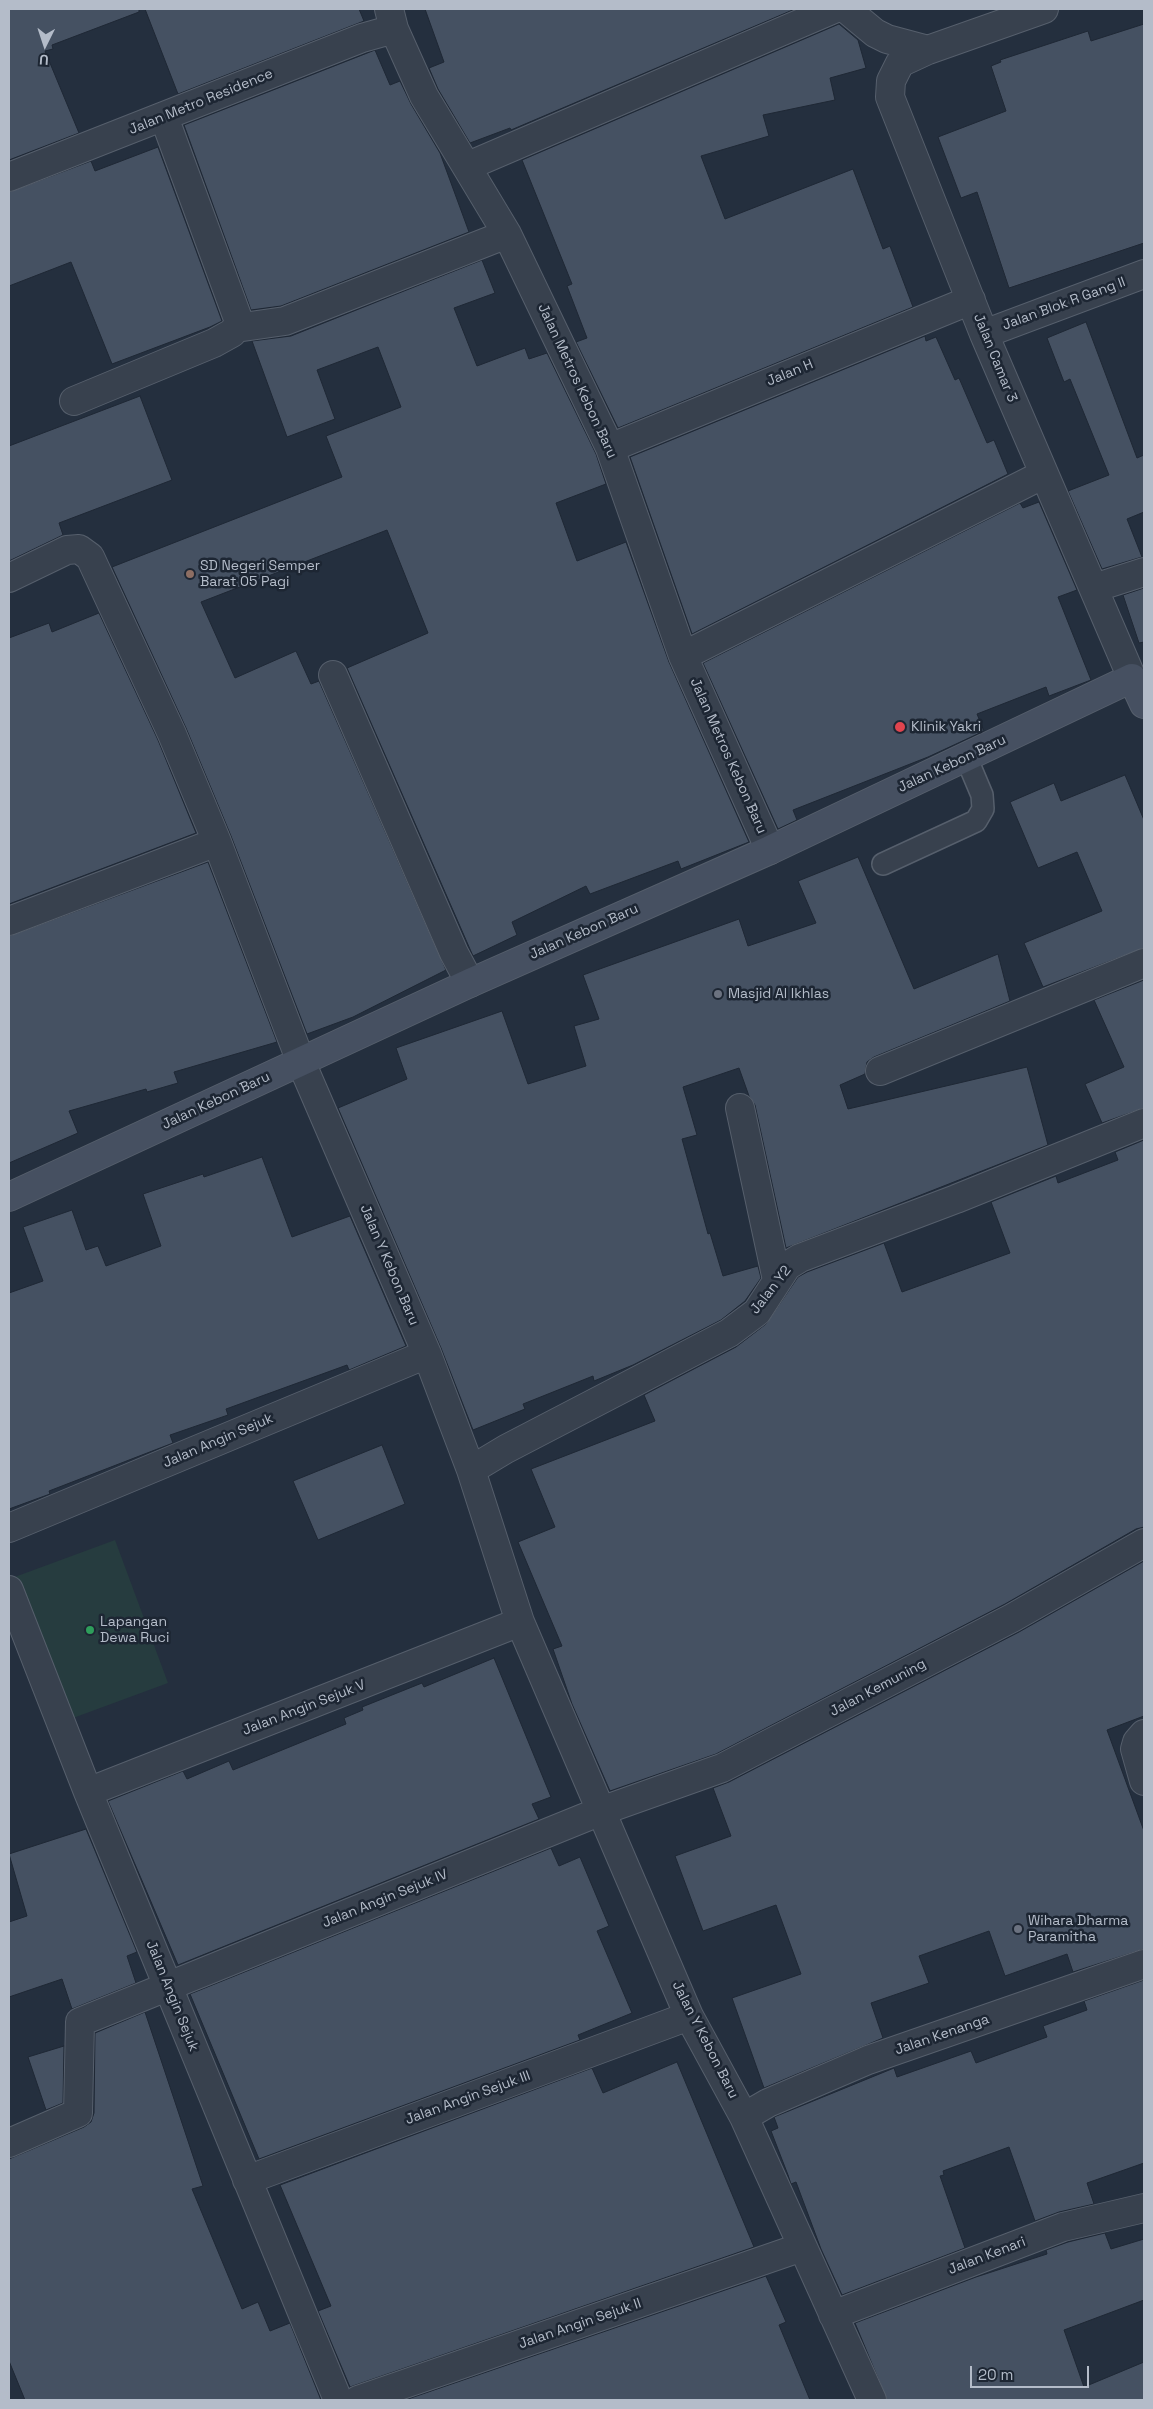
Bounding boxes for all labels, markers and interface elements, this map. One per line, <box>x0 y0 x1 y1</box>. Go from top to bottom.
north arrow <box>20 20 70 70</box>
text: U <box>39 51 49 69</box>
street label: Jalan Metro Residence <box>126 65 276 139</box>
street label: Jalan Blok R Gang II <box>1000 274 1128 334</box>
street label: Jalan Metros Kebon Baru <box>534 301 620 461</box>
street label: Jalan Camar 3 <box>970 311 1020 405</box>
street label: Jalan H <box>764 356 816 390</box>
place label: SD Negeri Semper Barat 05 Pagi <box>200 558 320 590</box>
marker: SD Negeri Semper Barat 05 Pagi <box>184 568 196 580</box>
street label: Jalan Metros Kebon Baru <box>686 676 770 836</box>
place label: Klinik Yakri <box>911 719 981 735</box>
marker: Klinik Yakri <box>893 720 907 734</box>
street label: Jalan Kebon Baru <box>895 732 1009 796</box>
street label: Jalan Kebon Baru <box>527 900 641 964</box>
place label: Masjid Al Ikhlas <box>728 986 829 1002</box>
marker: Masjid Al Ikhlas <box>712 988 724 1000</box>
street label: Jalan Kebon Baru <box>159 1069 273 1133</box>
street label: Jalan Y Kebon Baru <box>356 1202 422 1328</box>
street label: Jalan Y2 <box>747 1263 795 1317</box>
street label: Jalan Angin Sejuk <box>160 1410 276 1472</box>
place label: Lapangan Dewa Ruci <box>100 1614 169 1646</box>
marker: Lapangan Dewa Ruci <box>84 1624 96 1636</box>
street label: Jalan Kemuning <box>827 1656 929 1720</box>
street label: Jalan Angin Sejuk V <box>240 1677 368 1739</box>
street label: Jalan Angin Sejuk IV <box>320 1866 450 1932</box>
place label: Wihara Dharma Paramitha <box>1028 1913 1128 1945</box>
marker: Wihara Dharma Paramitha <box>1012 1923 1024 1935</box>
street label: Jalan Angin Sejuk <box>142 1938 202 2054</box>
street label: Jalan Y Kebon Baru <box>668 1979 742 2101</box>
street label: Jalan Kenanga <box>893 2011 991 2059</box>
street label: Jalan Angin Sejuk III <box>403 2068 533 2128</box>
street label: Jalan Kenari <box>946 2234 1028 2278</box>
street label: Jalan Angin Sejuk II <box>517 2295 643 2353</box>
scale bar <box>973 2356 1092 2388</box>
text: 20 m <box>978 2365 1013 2384</box>

